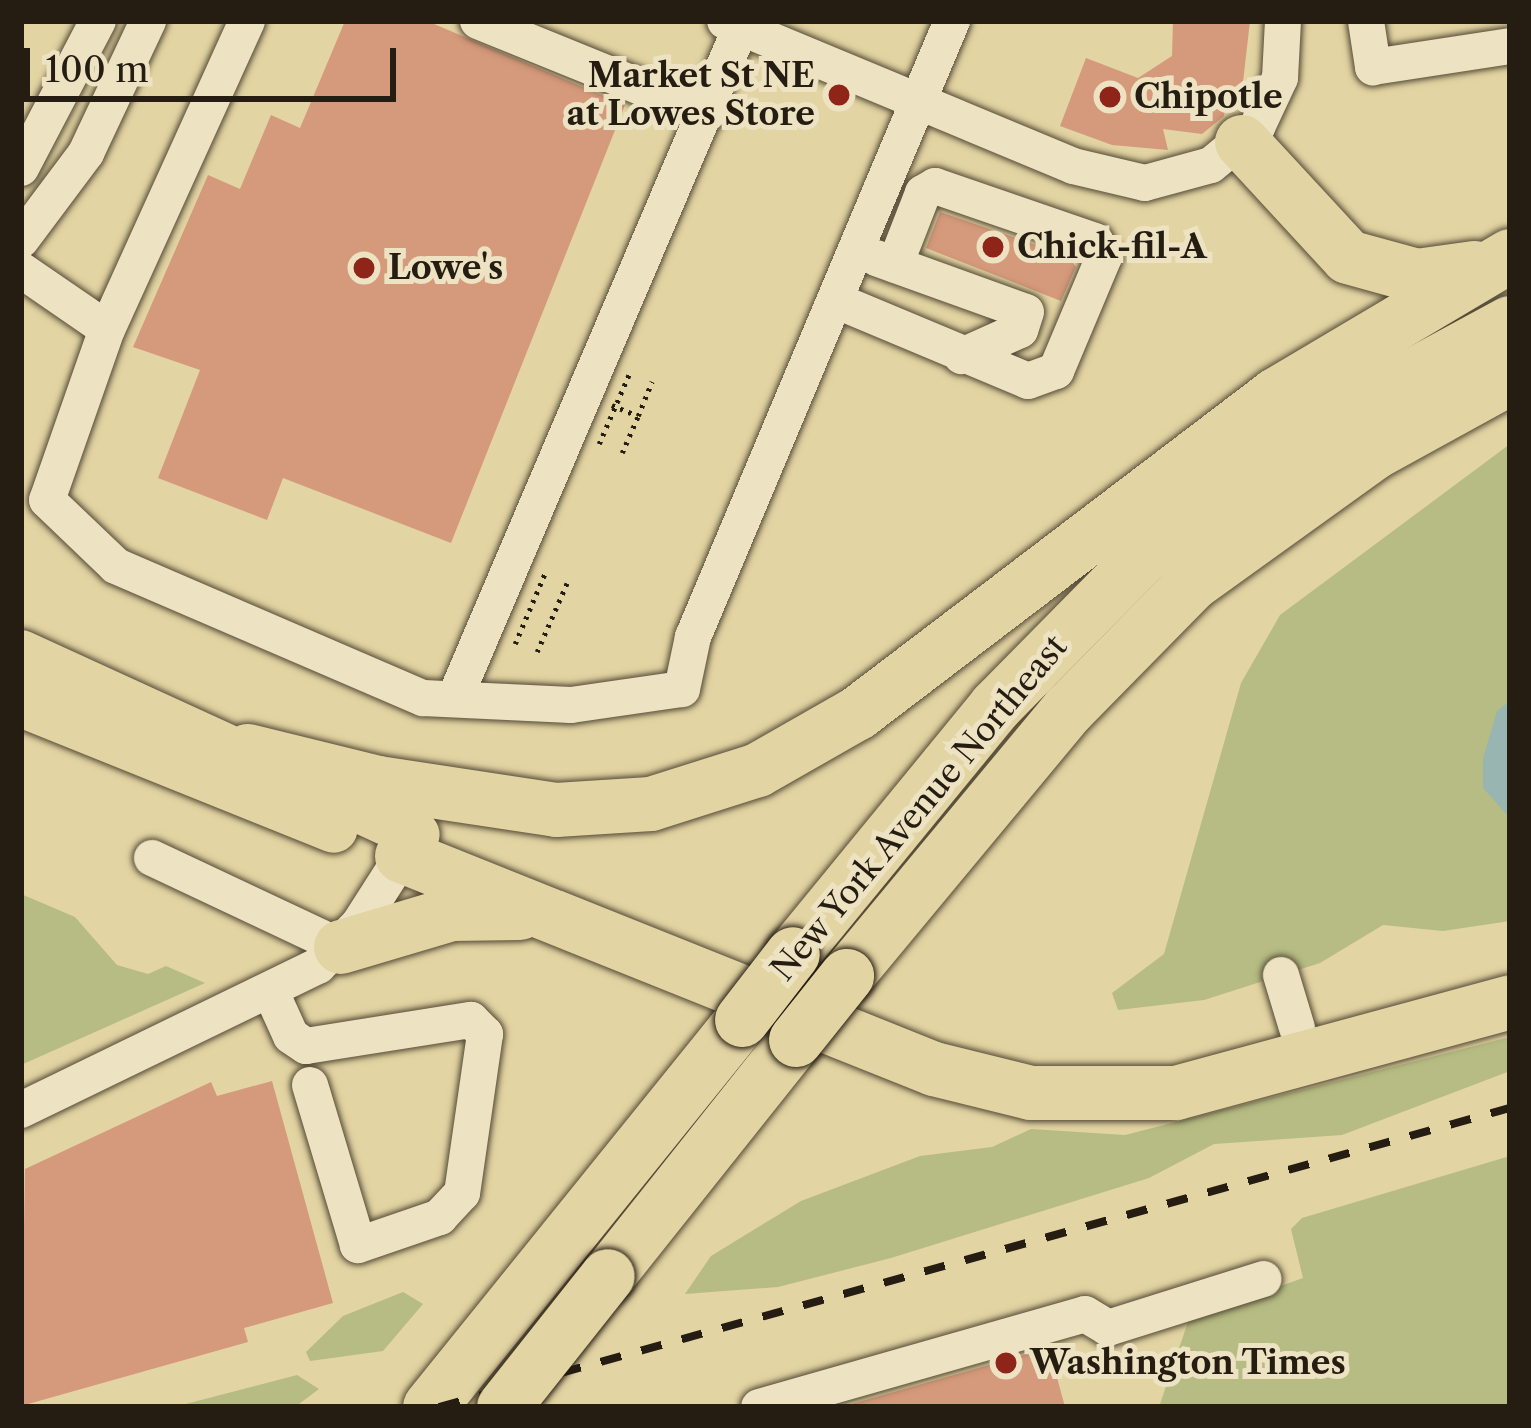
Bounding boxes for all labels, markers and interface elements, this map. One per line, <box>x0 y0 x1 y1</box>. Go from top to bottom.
scale bar <box>30 24 402 98</box>
text: 100 m <box>45 47 149 91</box>
place label: Market St NE at Lowes Store <box>567 56 815 134</box>
place label: Chipotle <box>1134 77 1283 117</box>
marker: Market St NE at Lowes Store <box>826 82 852 108</box>
marker: Chipotle <box>1097 84 1123 110</box>
place label: Chick-fil-A <box>1017 227 1206 267</box>
marker: Chick-fil-A <box>980 234 1006 260</box>
place label: Lowe's <box>388 248 503 288</box>
marker: Lowe's <box>351 255 377 281</box>
street label: New York Avenue Northeast <box>762 626 1076 990</box>
place label: Washington Times <box>1030 1343 1347 1383</box>
marker: Washington Times <box>993 1350 1019 1376</box>

